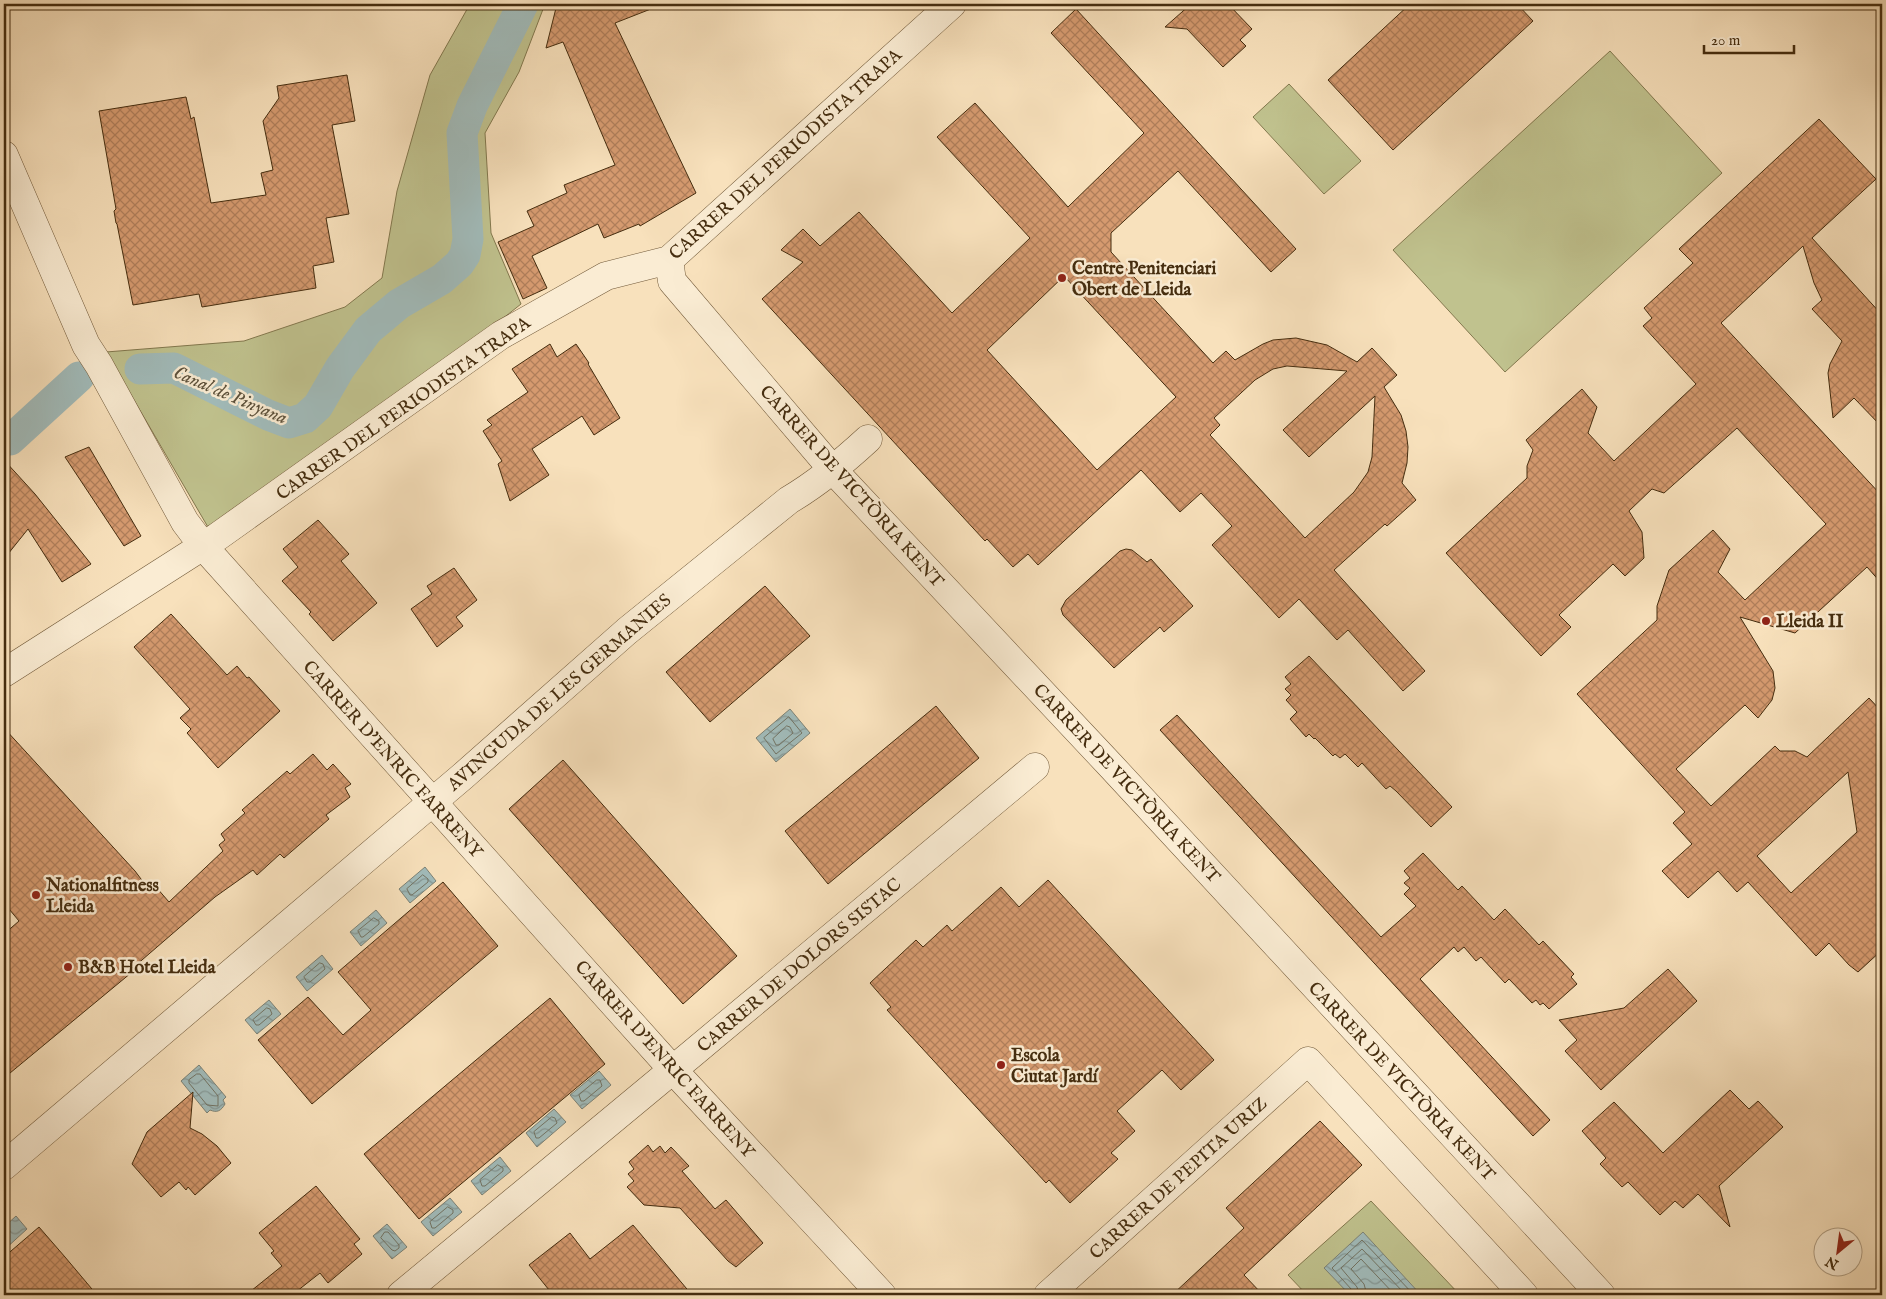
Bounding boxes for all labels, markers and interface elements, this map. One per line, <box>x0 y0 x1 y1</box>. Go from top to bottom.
scale bar <box>1704 22 1794 54</box>
text: 20 m <box>1711 31 1741 50</box>
street label: CARRER DEL PERIODISTA TRAPA <box>665 44 908 266</box>
place label: Centre Penitenciari Obert de Lleida <box>1072 258 1216 302</box>
marker: Centre Penitenciari Obert de Lleida <box>1056 272 1068 284</box>
street label: CARRER DEL PERIODISTA TRAPA <box>272 312 536 506</box>
water label: Canal de Pinyana <box>170 361 291 431</box>
street label: CARRER DE VICTÒRIA KENT <box>754 380 949 593</box>
street label: AVINGUDA DE LES GERMANIES <box>442 590 677 797</box>
place label: Lleida II <box>1776 611 1844 634</box>
marker: Lleida II <box>1760 615 1772 627</box>
street label: CARRER D'ENRIC FARRENY <box>297 656 487 864</box>
street label: CARRER DE VICTÒRIA KENT <box>1027 678 1226 889</box>
street label: CARRER DE DOLORS SISTAC <box>693 874 907 1058</box>
place label: Nationalfitness Lleida <box>45 875 160 919</box>
marker: Nationalfitness Lleida <box>30 889 42 901</box>
street label: CARRER D'ENRIC FARRENY <box>569 956 759 1164</box>
place label: B&B Hotel Lleida <box>78 957 217 980</box>
marker: B&B Hotel Lleida <box>62 961 74 973</box>
street label: CARRER DE VICTÒRIA KENT <box>1302 976 1501 1187</box>
place label: Escola Ciutat Jardí <box>1011 1045 1100 1089</box>
marker: Escola Ciutat Jardí <box>995 1059 1007 1071</box>
street label: CARRER DE PEPITA URIZ <box>1085 1093 1273 1265</box>
north arrow <box>1814 1226 1864 1276</box>
text: N <box>1823 1252 1843 1274</box>

